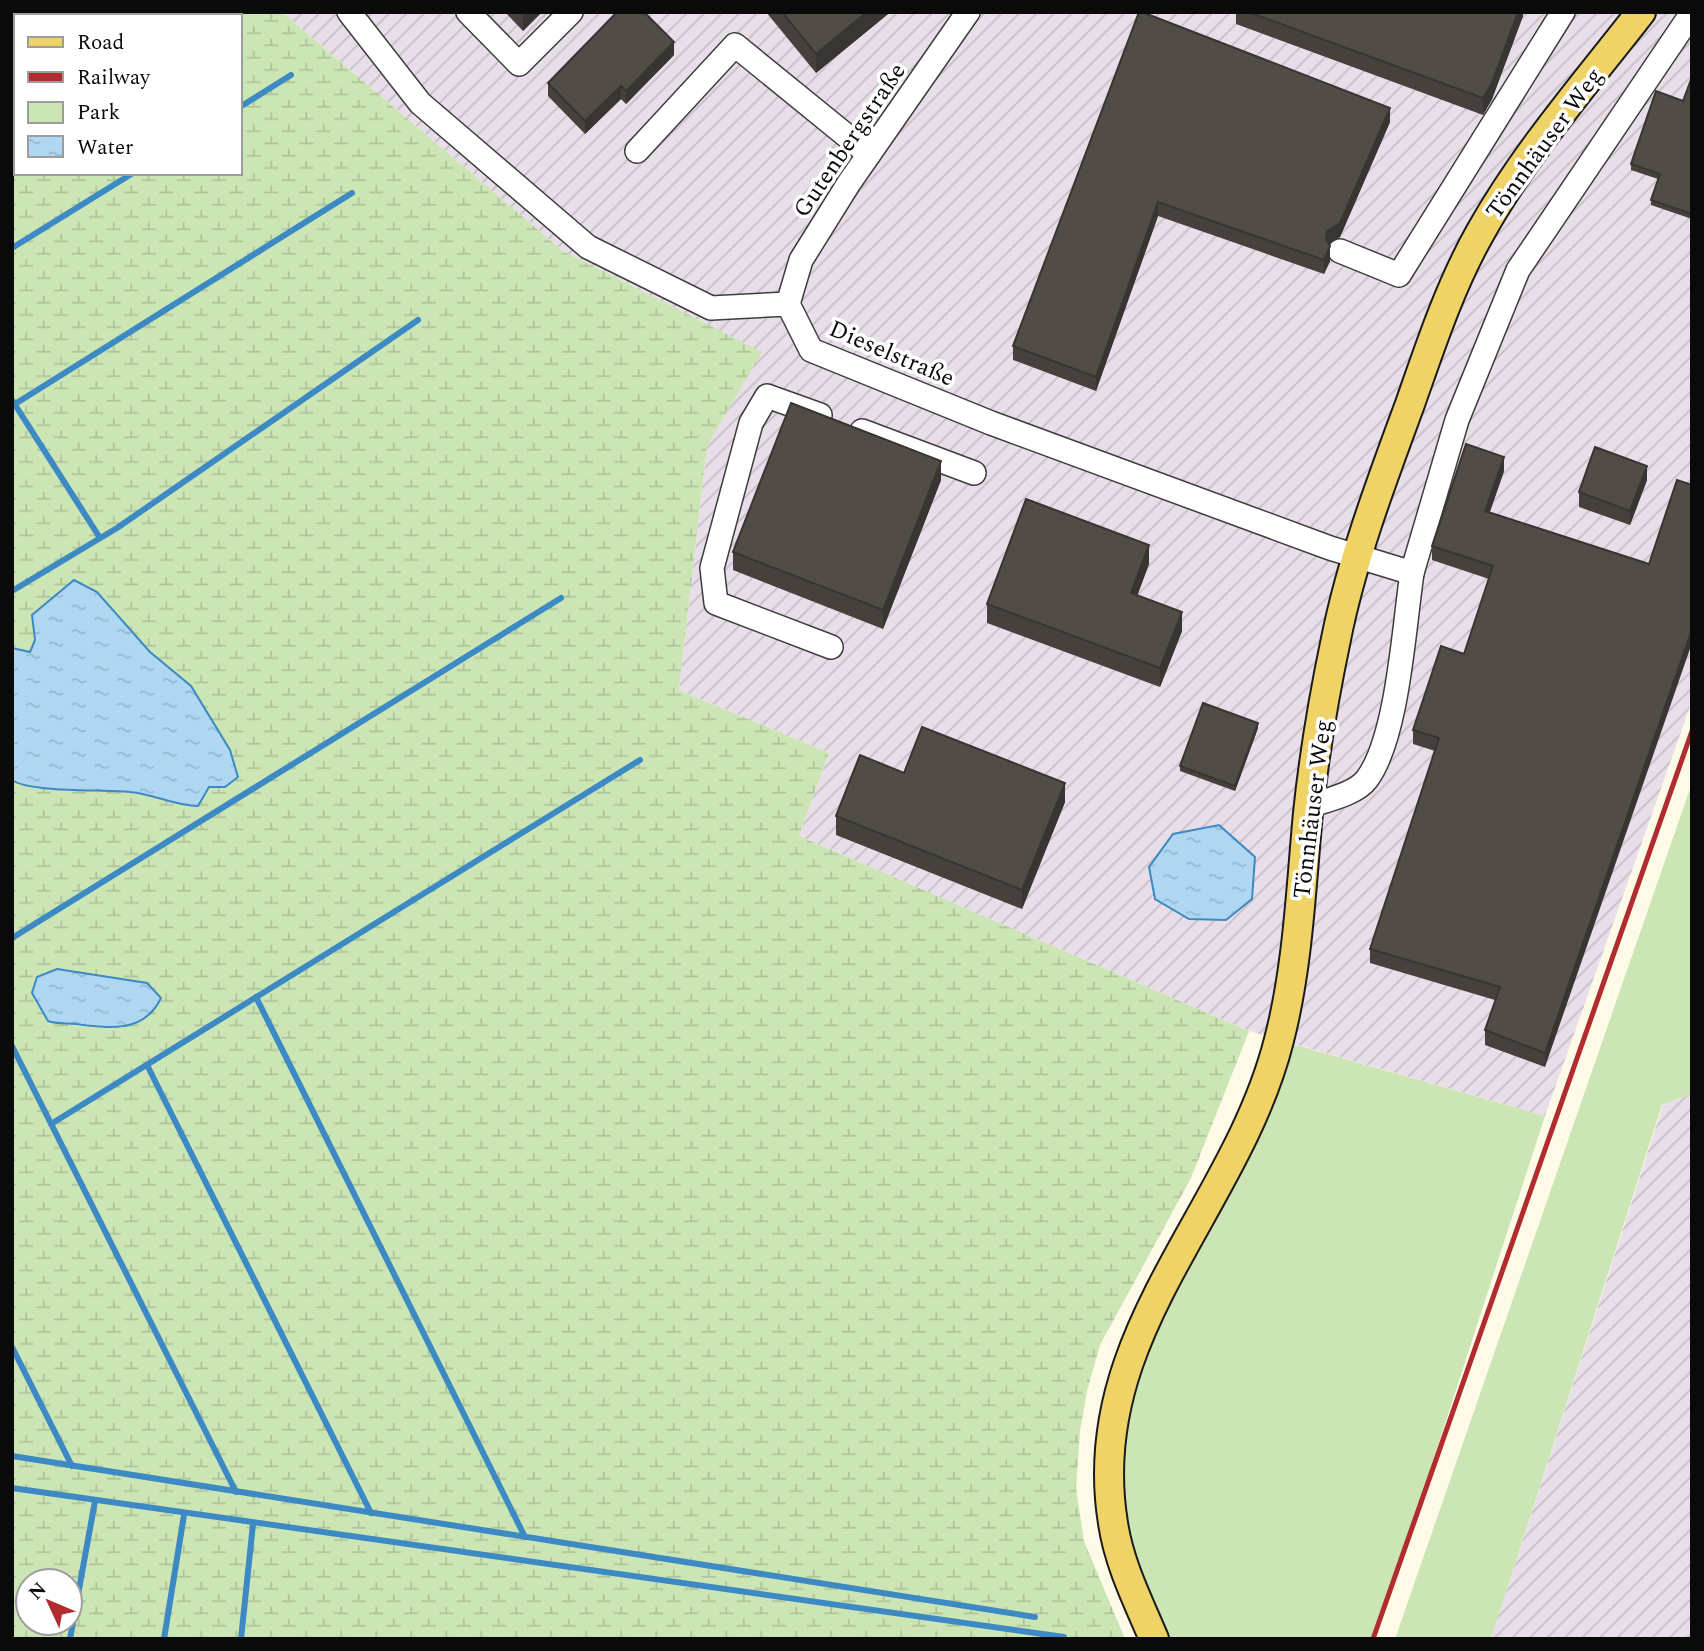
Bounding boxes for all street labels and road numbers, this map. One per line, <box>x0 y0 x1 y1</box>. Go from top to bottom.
street label: Gutenbergstraße <box>785 56 915 225</box>
street label: Tönnhäuser Weg <box>1477 60 1612 227</box>
street label: Dieselstraße <box>823 311 960 397</box>
street label: Tönnhäuser Weg <box>1284 717 1342 901</box>

